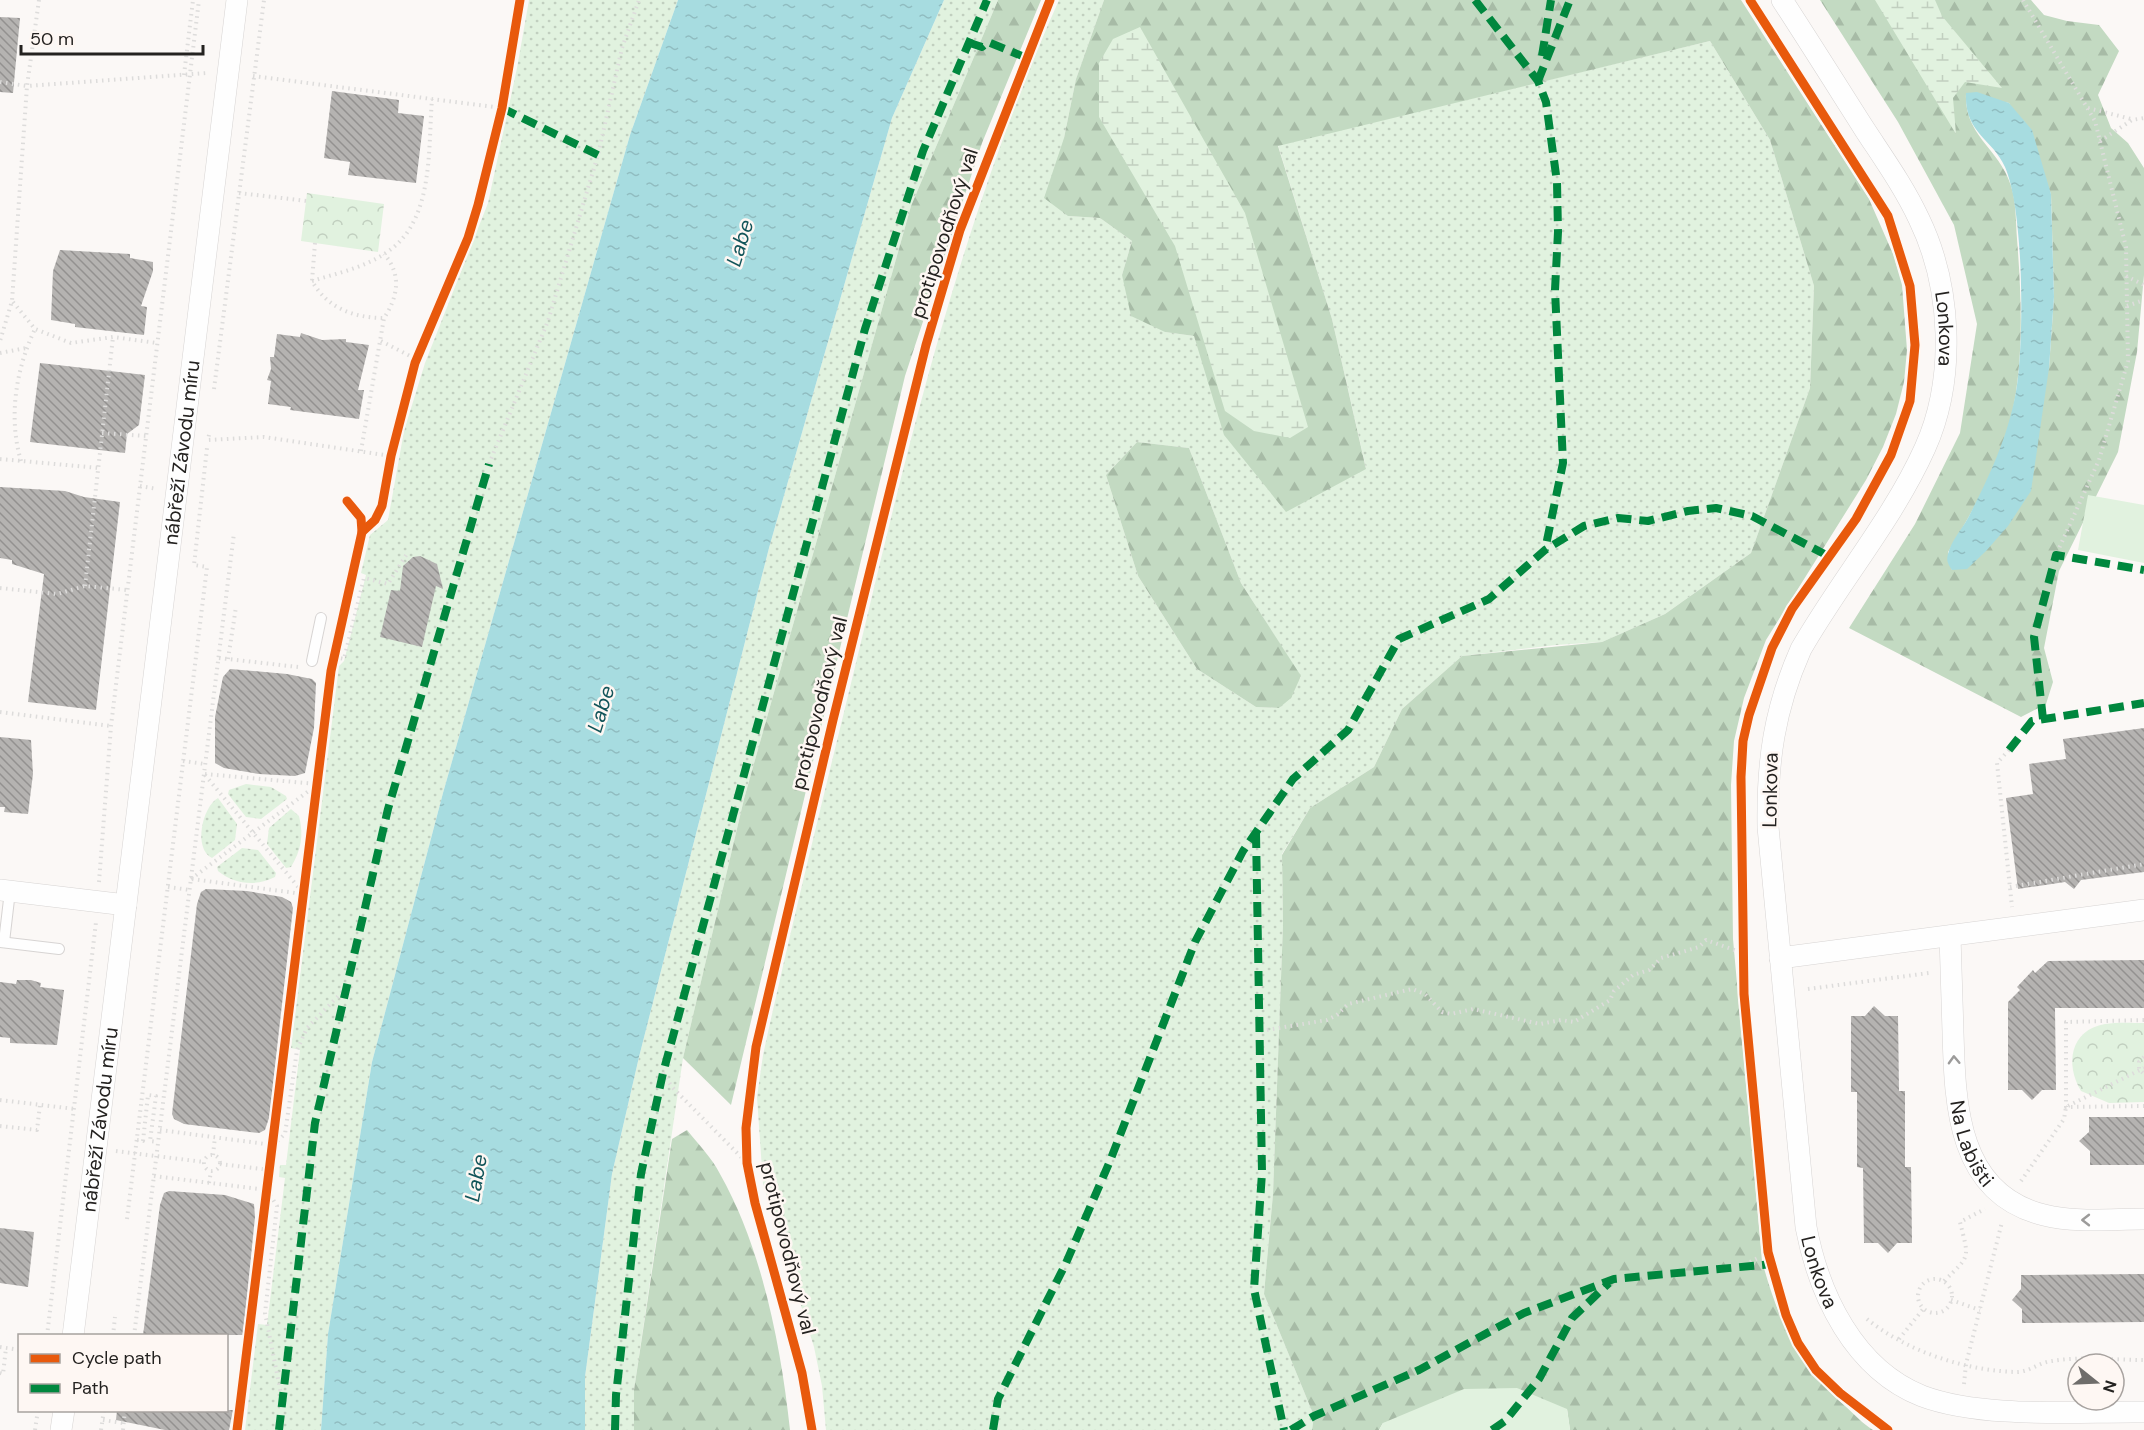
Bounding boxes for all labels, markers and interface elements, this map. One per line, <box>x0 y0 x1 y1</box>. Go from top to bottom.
scale bar <box>21 18 202 56</box>
text: 50 m <box>30 27 74 51</box>
street label: protipovodňový val <box>904 145 984 321</box>
water label: Labe <box>720 216 760 270</box>
street label: Lonkova <box>1929 289 1959 367</box>
street label: nábřeží Závodu míru <box>157 359 206 547</box>
street label: protipovodňový val <box>785 614 853 792</box>
water label: Labe <box>581 682 621 736</box>
street label: Lonkova <box>1756 752 1784 828</box>
street label: nábřeží Závodu míru <box>75 1026 124 1214</box>
one-way arrow <box>1947 1055 1960 1064</box>
street label: Na Labišti <box>1944 1098 2000 1192</box>
water label: Labe <box>458 1152 494 1204</box>
street label: protipovodňový val <box>754 1159 822 1337</box>
one-way arrow <box>2081 1213 2090 1226</box>
street label: Lonkova <box>1795 1233 1844 1313</box>
legend <box>18 1334 228 1412</box>
text: Cycle path <box>72 1346 162 1370</box>
north arrow <box>2066 1352 2126 1412</box>
text: Path <box>72 1376 109 1400</box>
text: N <box>2098 1378 2122 1395</box>

